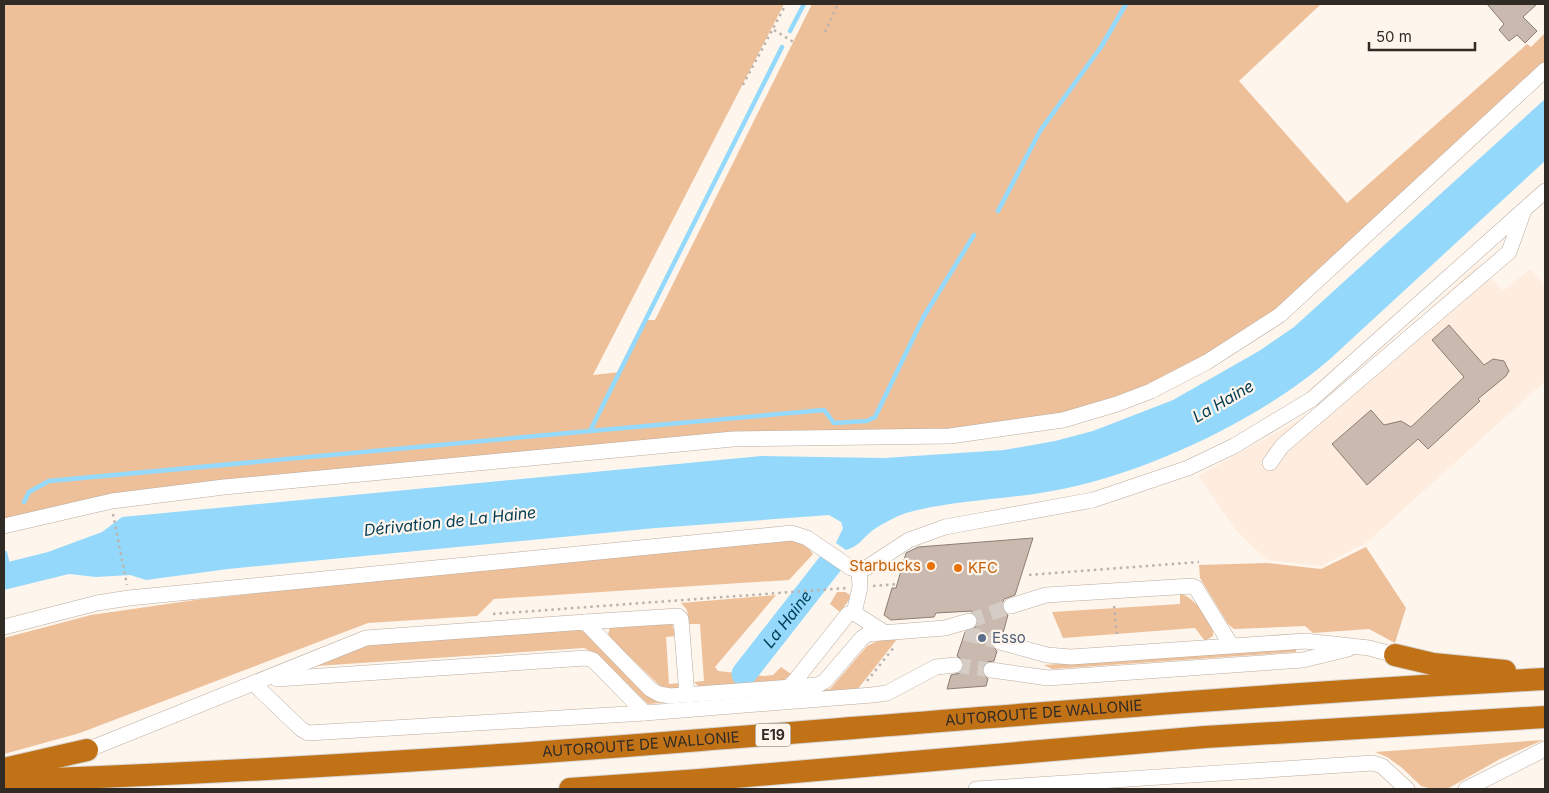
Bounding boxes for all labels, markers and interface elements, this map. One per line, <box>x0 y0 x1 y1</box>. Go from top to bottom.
scale bar <box>1369 20 1475 52</box>
text: 50 m <box>1376 27 1412 46</box>
water label: La Haine <box>1189 375 1257 427</box>
water label: Dérivation de La Haine <box>363 502 537 540</box>
place label: Starbucks <box>849 556 921 575</box>
place label: KFC <box>968 558 998 577</box>
marker: Starbucks <box>925 560 937 572</box>
marker: KFC <box>952 562 964 574</box>
water label: La Haine <box>758 586 816 652</box>
place label: Esso <box>992 628 1026 647</box>
marker: Esso <box>976 632 988 644</box>
street label: AUTOROUTE DE WALLONIE <box>944 695 1143 730</box>
road number: E19 <box>756 724 790 746</box>
street label: AUTOROUTE DE WALLONIE <box>541 727 740 761</box>

